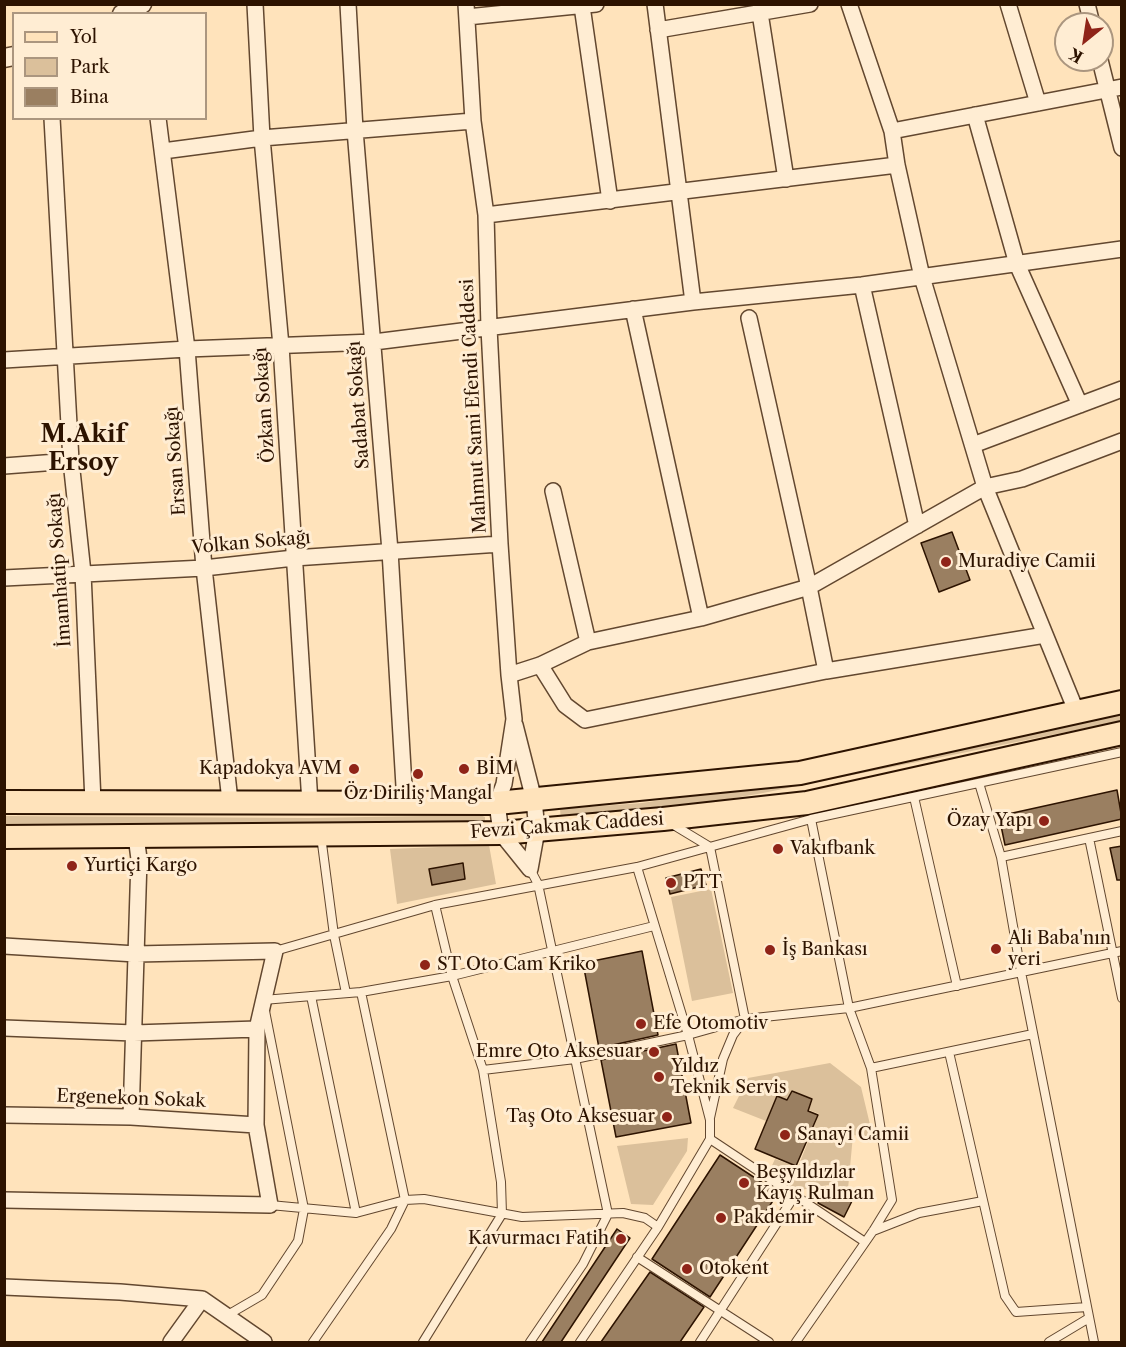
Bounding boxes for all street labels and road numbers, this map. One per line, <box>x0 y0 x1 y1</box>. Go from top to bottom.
street label: Mahmut Sami Efendi Caddesi <box>457 278 491 534</box>
street label: Sadabat Sokağı <box>344 340 374 470</box>
street label: Özkan Sokağı <box>250 346 280 464</box>
street label: Ersan Sokağı <box>161 406 191 516</box>
street label: İmamhatip Sokağı <box>44 492 76 648</box>
street label: Volkan Sokağı <box>191 527 311 559</box>
street label: Fevzi Çakmak Caddesi <box>470 808 664 844</box>
street label: Ergenekon Sokak <box>56 1086 206 1112</box>

